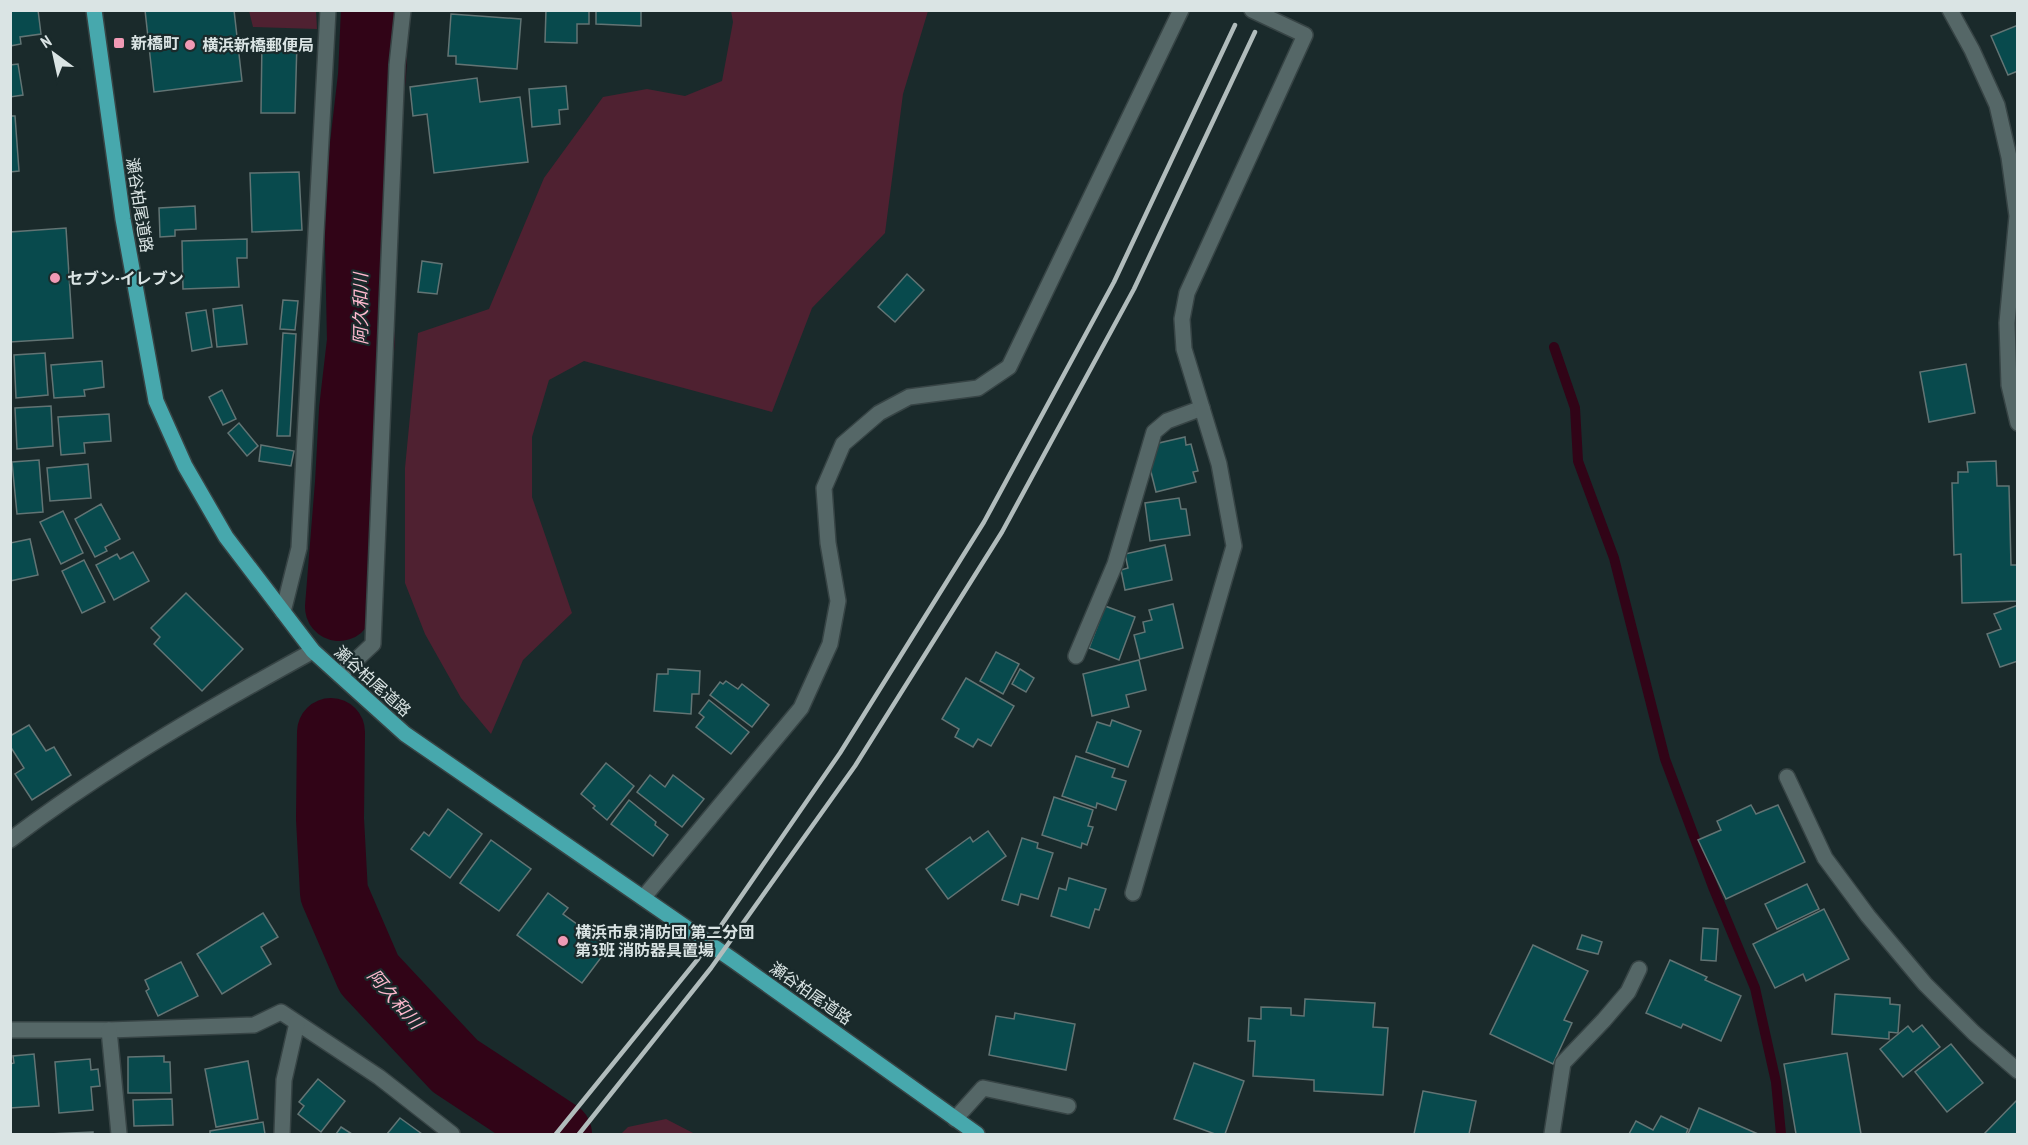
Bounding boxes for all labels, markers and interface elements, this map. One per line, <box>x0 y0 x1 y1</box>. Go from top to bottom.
north arrow <box>24 24 84 84</box>
text: N <box>37 31 55 52</box>
place label: 新橋町 <box>131 33 179 53</box>
place label: 横浜新橋郵便局 <box>202 35 314 55</box>
marker: 新橋町 <box>112 36 126 50</box>
marker: 横浜新橋郵便局 <box>183 38 197 52</box>
street label: 瀬谷柏尾道路 <box>123 156 157 254</box>
place label: セブン-イレブン <box>67 268 184 288</box>
marker: セブン-イレブン <box>48 271 62 285</box>
water label: 阿久和川 <box>349 271 372 345</box>
street label: 瀬谷柏尾道路 <box>331 641 415 721</box>
place label: 横浜市泉消防団 第二分団 第3班 消防器具置場 <box>575 922 754 960</box>
marker: 横浜市泉消防団 第二分団 第3班 消防器具置場 <box>556 934 570 948</box>
street label: 瀬谷柏尾道路 <box>766 957 856 1029</box>
water label: 阿久和川 <box>363 964 429 1035</box>

